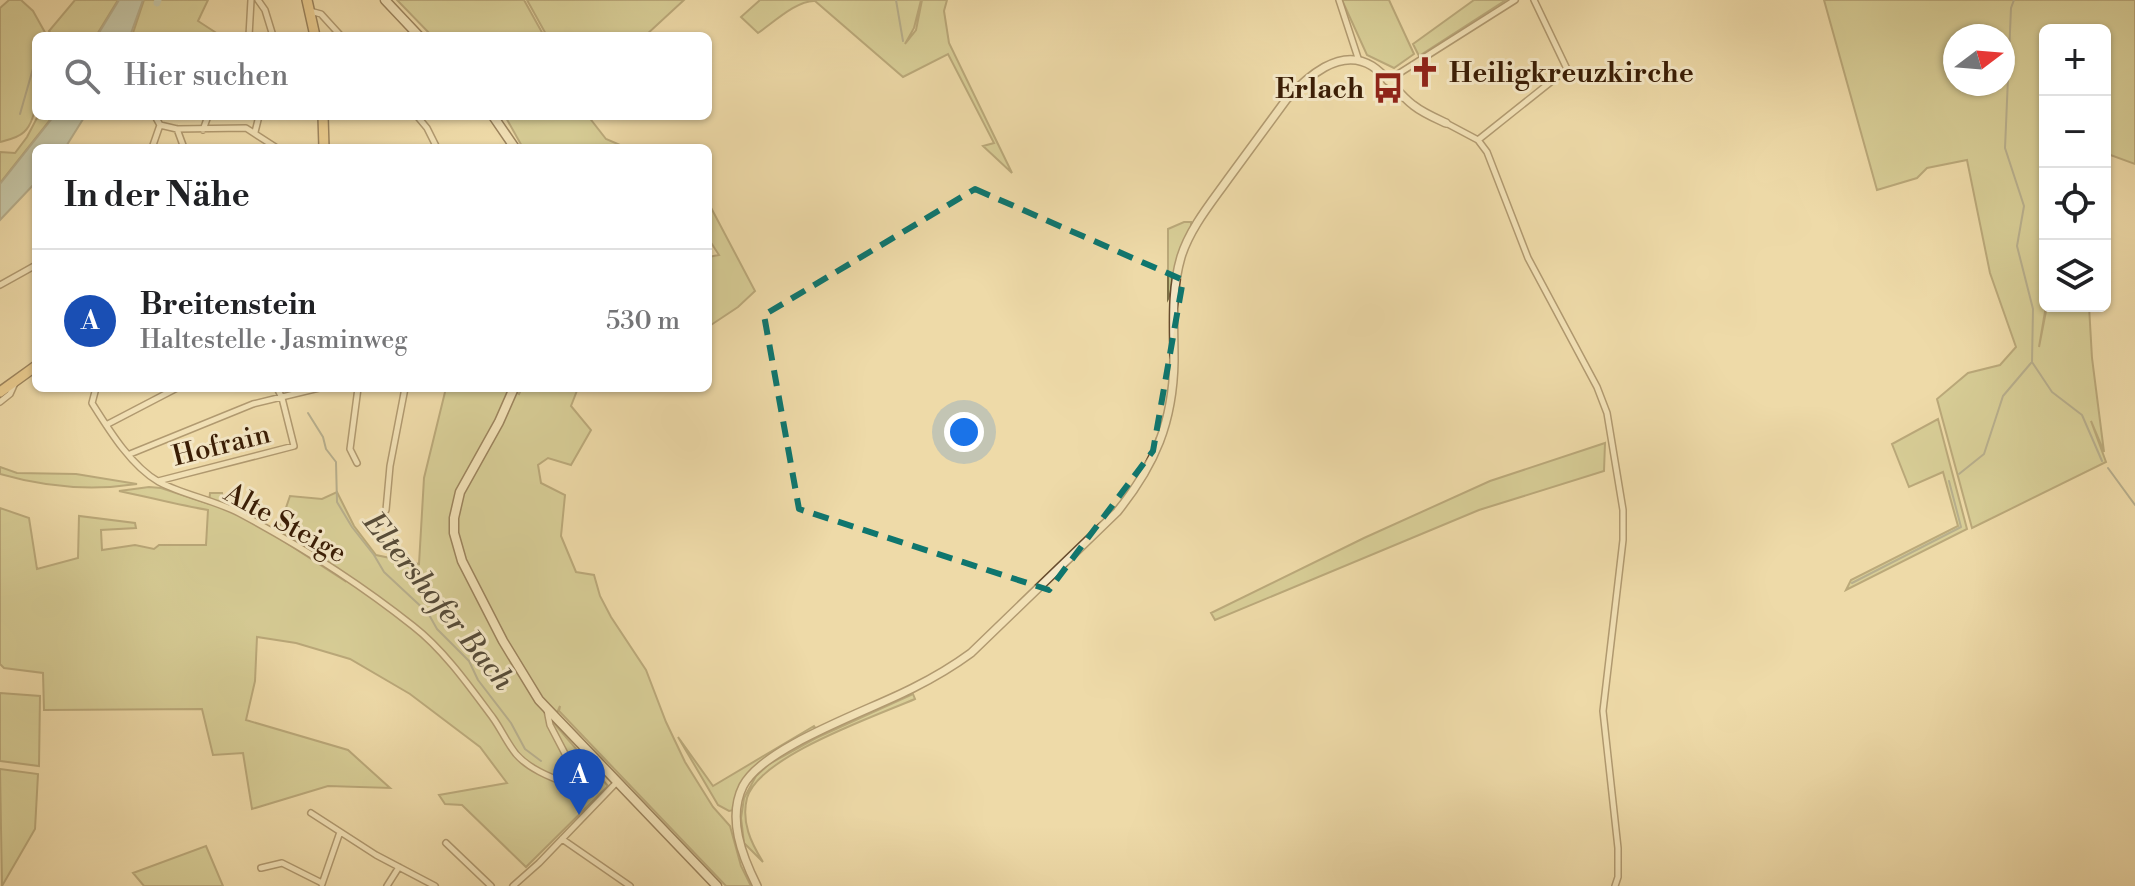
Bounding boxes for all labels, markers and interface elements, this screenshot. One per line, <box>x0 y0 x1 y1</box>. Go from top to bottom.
north arrow <box>1943 24 2015 96</box>
map controls <box>2039 24 2111 312</box>
button: + <box>2039 24 2111 96</box>
search box <box>32 32 712 120</box>
icon: search <box>60 54 104 98</box>
church icon: Heiligkreuzkirche <box>1408 55 1442 89</box>
place label: Heiligkreuzkirche <box>1449 56 1694 91</box>
text: Hier suchen <box>124 57 288 95</box>
bus stop icon: Erlach <box>1371 71 1405 105</box>
place label: Erlach <box>1275 72 1364 107</box>
button: − <box>2039 96 2111 168</box>
button: locate <box>2039 168 2111 240</box>
text: In der Nähe <box>64 175 250 217</box>
button: layers <box>2039 240 2111 312</box>
text: Breitenstein <box>140 286 316 324</box>
text: A <box>81 305 99 337</box>
text: 530 m <box>606 305 680 337</box>
text: Haltestelle · Jasminweg <box>140 324 408 356</box>
your location <box>944 412 984 452</box>
street label: Hofrain <box>169 416 274 475</box>
street label: Alte Steige <box>217 475 353 571</box>
water label: Eltershofer Bach <box>353 503 522 699</box>
pin: A <box>553 749 605 815</box>

